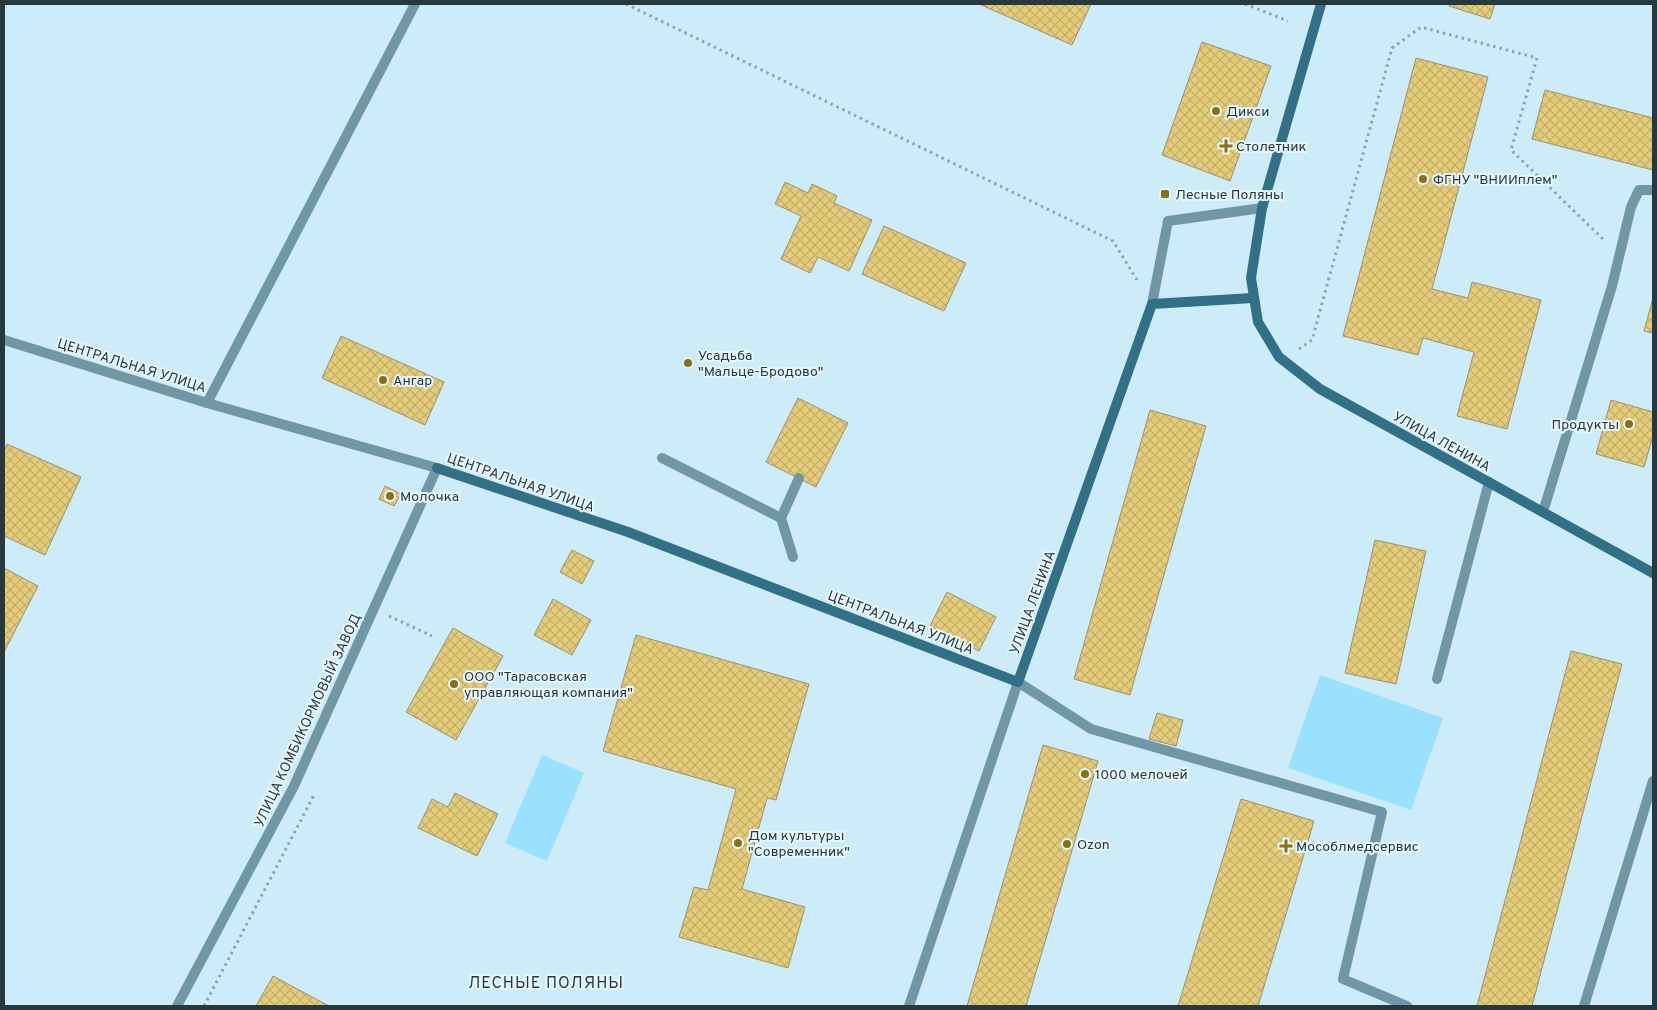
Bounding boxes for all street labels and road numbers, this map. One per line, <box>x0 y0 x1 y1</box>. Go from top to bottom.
street label: ЦЕНТРАЛЬНАЯ УЛИЦА <box>55 336 208 397</box>
street label: УЛИЦА ЛЕНИНА <box>1389 408 1493 476</box>
street label: ЦЕНТРАЛЬНАЯ УЛИЦА <box>444 450 597 517</box>
street label: УЛИЦА ЛЕНИНА <box>1007 548 1060 657</box>
street label: ЦЕНТРАЛЬНАЯ УЛИЦА <box>825 588 976 659</box>
street label: УЛИЦА КОМБИКОРМОВЫЙ ЗАВОД <box>250 611 365 830</box>

